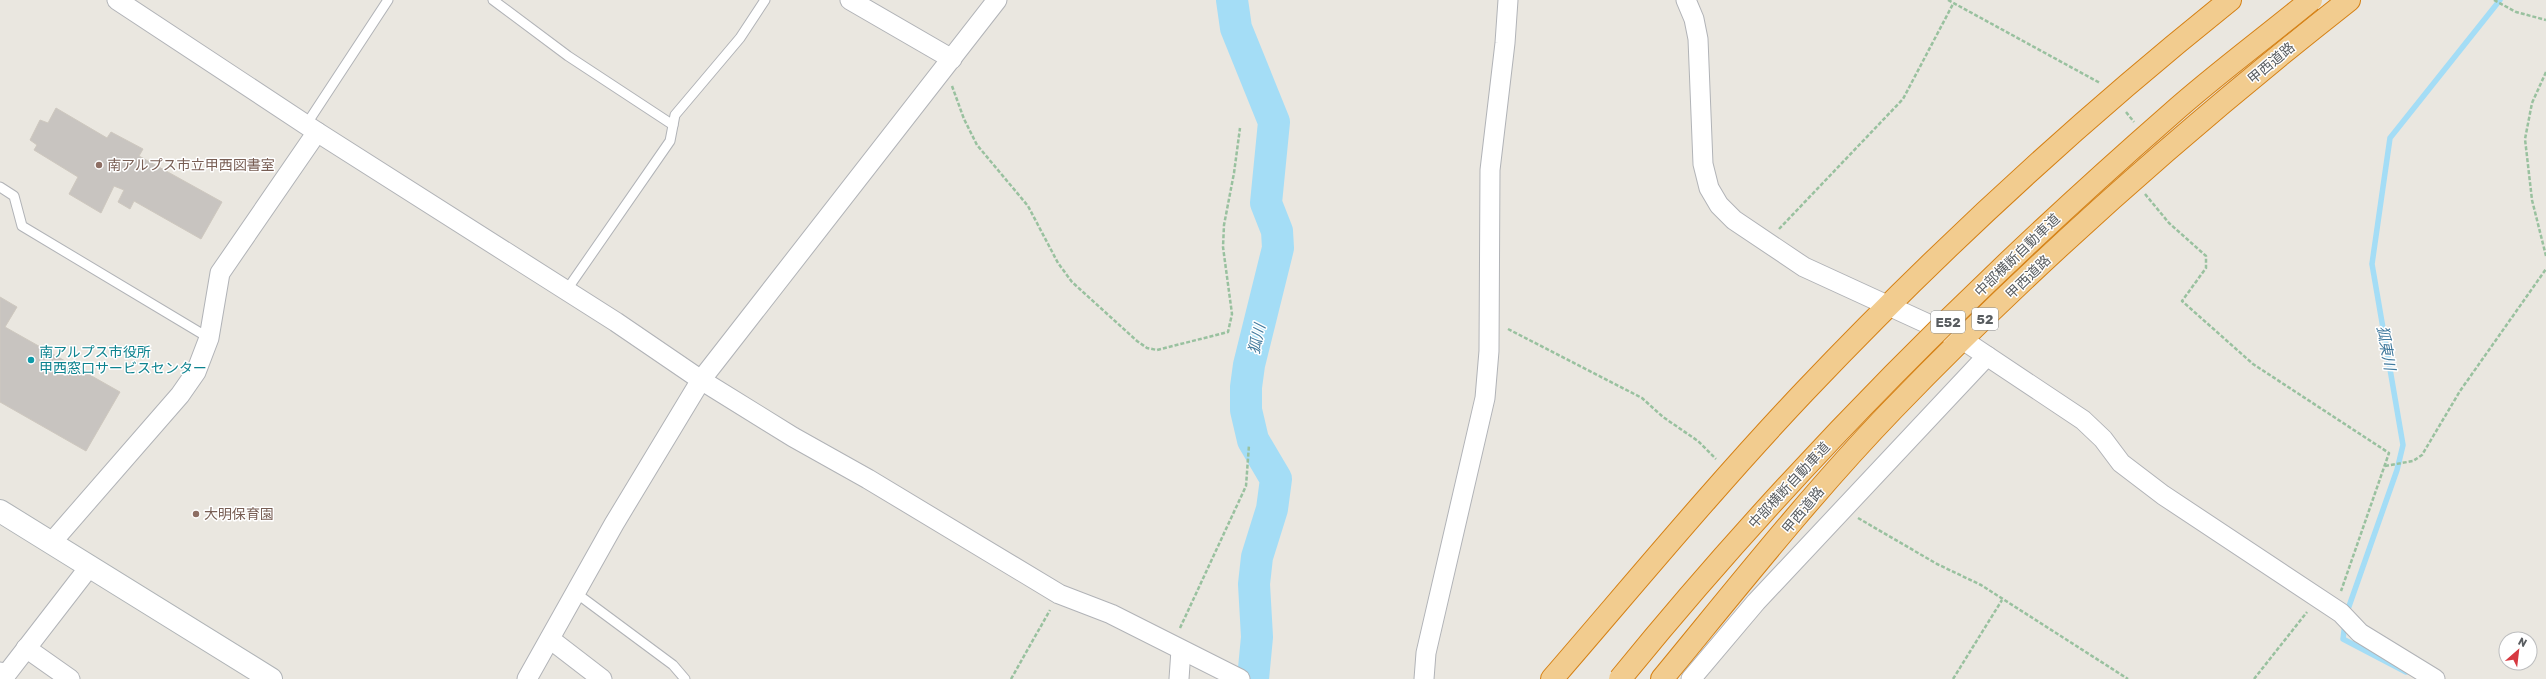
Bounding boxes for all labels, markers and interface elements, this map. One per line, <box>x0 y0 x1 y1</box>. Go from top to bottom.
street label: 甲西道路 <box>2244 39 2298 88</box>
place label: 南アルプス市立甲西図書室 <box>107 157 275 174</box>
marker: 南アルプス市立甲西図書室 <box>94 160 104 170</box>
street label: 中部横断自動車道 <box>1971 210 2064 300</box>
street label: 甲西道路 <box>2002 252 2054 303</box>
road number: 52 <box>1972 308 1998 330</box>
road number: E52 <box>1931 311 1965 333</box>
water label: 狐川 <box>1245 320 1270 356</box>
water label: 狐東川 <box>2373 324 2399 374</box>
place label: 南アルプス市役所 甲西窓口サービスセンター <box>39 344 207 377</box>
marker: 南アルプス市役所 甲西窓口サービスセンター <box>26 355 36 365</box>
street label: 中部横断自動車道 <box>1745 439 1834 532</box>
street label: 甲西道路 <box>1779 483 1828 537</box>
place label: 大明保育園 <box>204 506 274 523</box>
marker: 大明保育園 <box>191 509 201 519</box>
north arrow <box>2498 631 2538 671</box>
text: N <box>2516 635 2529 650</box>

